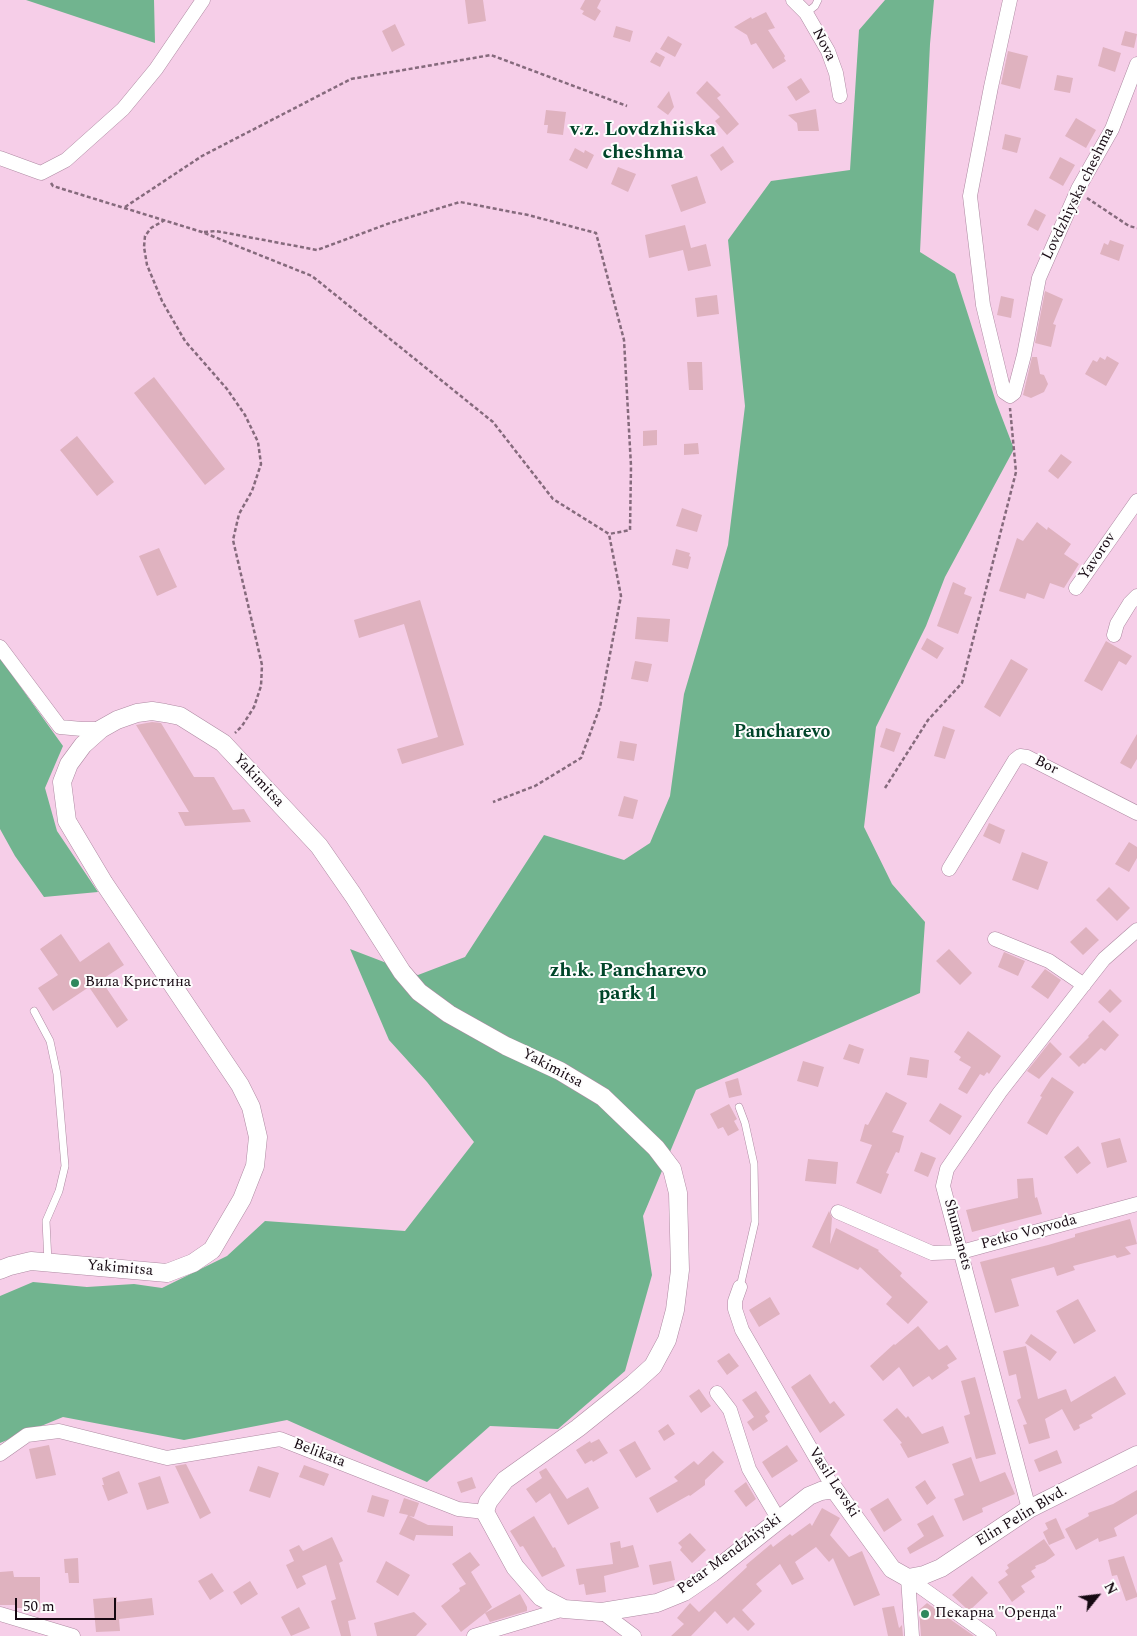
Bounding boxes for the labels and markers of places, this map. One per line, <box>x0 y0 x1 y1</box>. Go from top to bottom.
place label: Вила Кристина <box>85 974 191 992</box>
marker: Вила Кристина <box>69 977 81 989</box>
place label: Пекарна "Оренда" <box>935 1605 1063 1623</box>
marker: Пекарна "Оренда" <box>919 1608 931 1620</box>

